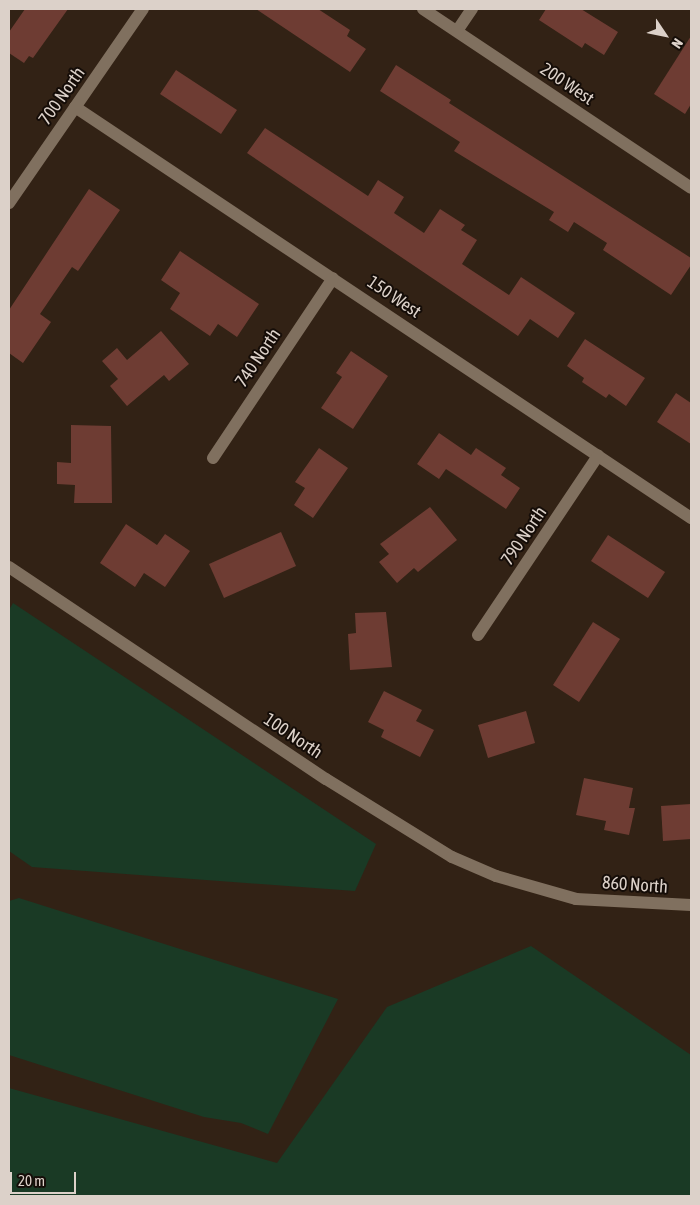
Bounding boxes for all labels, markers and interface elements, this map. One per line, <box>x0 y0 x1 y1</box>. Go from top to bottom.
north arrow <box>640 10 690 60</box>
text: N <box>668 35 686 51</box>
street label: 200 West <box>536 58 598 110</box>
street label: 700 North <box>34 63 90 129</box>
street label: 150 West <box>363 271 425 323</box>
street label: 740 North <box>231 325 285 391</box>
street label: 790 North <box>497 503 551 569</box>
street label: 100 North <box>260 709 326 763</box>
street label: 860 North <box>601 872 669 898</box>
scale bar <box>12 1162 79 1194</box>
text: 20 m <box>18 1172 45 1189</box>

